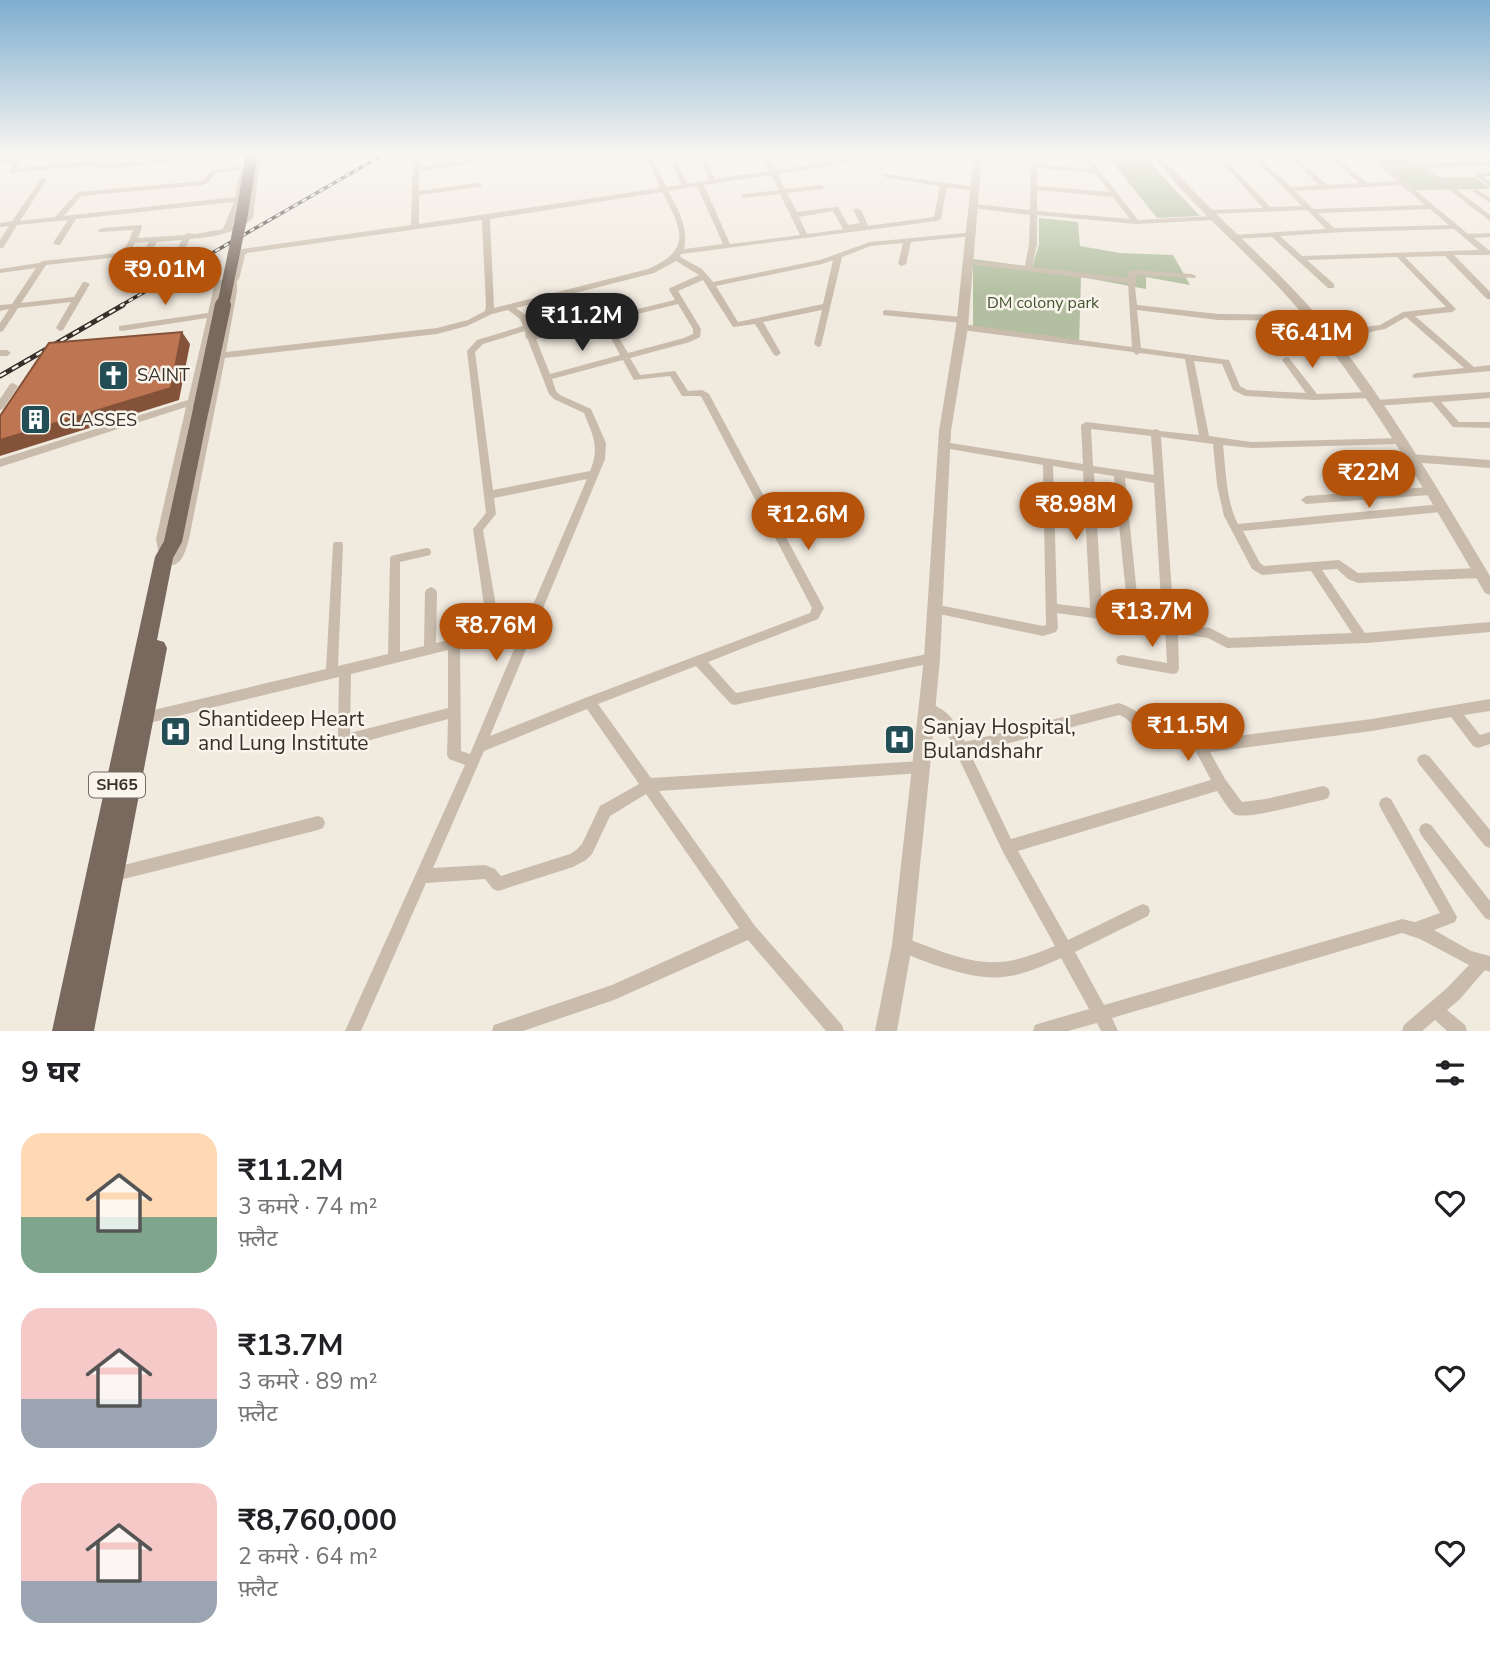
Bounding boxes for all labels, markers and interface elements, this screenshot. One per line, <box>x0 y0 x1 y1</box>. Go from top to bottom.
pin: ₹9.01M <box>108 247 222 307</box>
text: ₹9.01M <box>125 254 205 285</box>
park label: DM colony park <box>987 292 1100 314</box>
pin: ₹11.2M <box>525 294 639 353</box>
text: ₹11.2M <box>542 300 622 331</box>
pin: ₹6.41M <box>1255 310 1369 370</box>
text: ₹6.41M <box>1272 317 1352 348</box>
church icon: SAINT <box>97 358 131 392</box>
place label: SAINT <box>137 363 190 387</box>
building icon: CLASSES <box>19 403 53 437</box>
place label: CLASSES <box>59 408 137 432</box>
pin: ₹22M <box>1328 450 1410 510</box>
text: ₹22M <box>1338 457 1400 488</box>
pin: ₹8.98M <box>1019 482 1133 542</box>
text: ₹8.98M <box>1036 489 1116 520</box>
pin: ₹12.6M <box>751 492 865 552</box>
text: ₹12.6M <box>768 499 848 530</box>
pin: ₹13.7M <box>1095 590 1209 649</box>
text: ₹13.7M <box>1112 596 1192 627</box>
pin: ₹8.76M <box>439 604 553 663</box>
text: ₹8.76M <box>456 610 536 641</box>
pin: ₹11.5M <box>1131 704 1245 763</box>
place label: Shantideep Heart and Lung Institute <box>198 705 368 757</box>
text: ₹11.5M <box>1148 710 1228 741</box>
place label: Sanjay Hospital, Bulandshahr <box>923 713 1076 765</box>
hospital icon: Shantideep Heart and Lung Institute <box>158 714 192 748</box>
hospital icon: Sanjay Hospital, Bulandshahr <box>883 722 917 756</box>
road number: SH65 <box>89 772 145 798</box>
text: 9 घर <box>21 1052 80 1093</box>
icon: filters <box>1431 1054 1469 1092</box>
text: ₹11.2M <box>238 1150 343 1191</box>
icon: home <box>77 1161 161 1245</box>
icon: heart <box>1431 1184 1469 1222</box>
text: 3 कमरे · 74 m² <box>238 1191 378 1222</box>
text: फ़्लैट <box>238 1223 278 1254</box>
text: ₹13.7M <box>238 1325 343 1366</box>
icon: home <box>77 1336 161 1420</box>
icon: heart <box>1431 1359 1469 1397</box>
text: 3 कमरे · 89 m² <box>238 1366 378 1397</box>
text: फ़्लैट <box>238 1398 278 1429</box>
text: ₹8,760,000 <box>238 1500 397 1541</box>
icon: home <box>77 1511 161 1595</box>
icon: heart <box>1431 1534 1469 1572</box>
text: 2 कमरे · 64 m² <box>238 1541 378 1572</box>
text: फ़्लैट <box>238 1573 278 1604</box>

